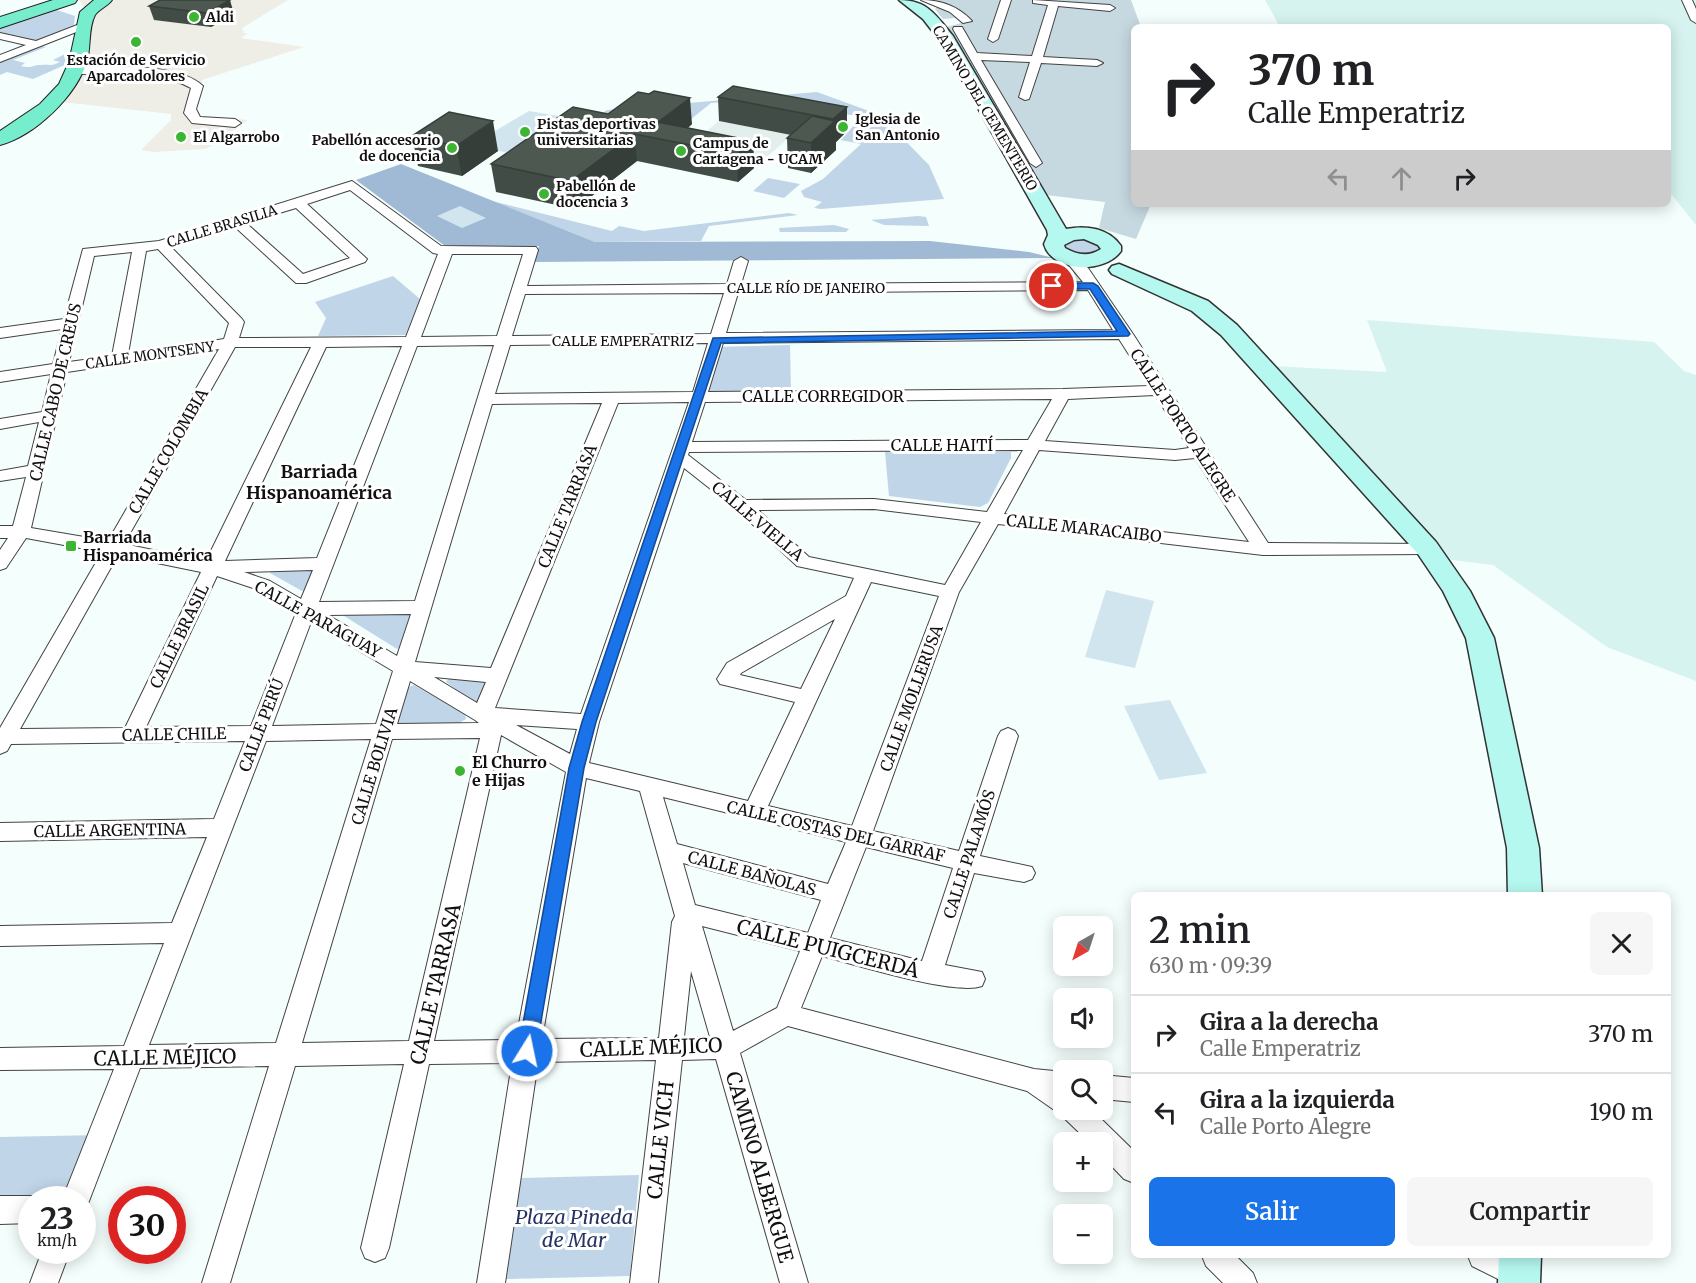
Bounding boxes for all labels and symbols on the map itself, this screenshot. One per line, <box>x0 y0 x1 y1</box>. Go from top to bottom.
place label: Aldi <box>205 8 234 26</box>
marker: Aldi <box>187 10 201 24</box>
street label: CAMINO DEL CEMENTERIO <box>928 22 1042 194</box>
marker: Estación de Servicio Aparcadolores <box>129 35 143 49</box>
place label: Estación de Servicio Aparcadolores <box>67 51 205 85</box>
place label: Iglesia de San Antonio <box>855 110 940 144</box>
place label: Pistas deportivas universitarias <box>537 115 656 149</box>
marker: Iglesia de San Antonio <box>836 120 850 134</box>
marker: Pistas deportivas universitarias <box>518 125 532 139</box>
place label: El Algarrobo <box>193 128 280 146</box>
marker: El Algarrobo <box>174 130 188 144</box>
place label: Pabellón accesorio de docencia <box>312 131 440 165</box>
place label: Campus de Cartagena - UCAM <box>693 134 823 168</box>
marker: Pabellón accesorio de docencia <box>445 141 459 155</box>
marker: Campus de Cartagena - UCAM <box>674 144 688 158</box>
place label: Pabellón de docencia 3 <box>556 177 636 211</box>
marker: Pabellón de docencia 3 <box>537 187 551 201</box>
street label: CALLE BRASILIA <box>165 201 280 251</box>
pin <box>1026 260 1077 311</box>
street label: CALLE RÍO DE JANEIRO <box>727 279 885 297</box>
street label: CALLE CABO DE CREUS <box>25 301 85 483</box>
street label: CALLE EMPERATRIZ <box>552 332 694 350</box>
street label: CALLE MONTSENY <box>84 337 217 373</box>
street label: CALLE PORTO ALEGRE <box>1126 345 1240 506</box>
street label: CALLE COLOMBIA <box>124 384 212 517</box>
street label: CALLE CORREGIDOR <box>742 386 905 406</box>
street label: CALLE HAITÍ <box>891 435 993 455</box>
street label: CALLE TARRASA <box>533 441 601 571</box>
district label: Barriada Hispanoamérica <box>246 460 392 504</box>
street label: CALLE VIELLA <box>708 477 808 566</box>
street label: CALLE MARACAIBO <box>1005 510 1163 546</box>
place label: Barriada Hispanoamérica <box>83 527 213 565</box>
marker: Barriada Hispanoamérica <box>64 539 78 553</box>
street label: CALLE PARAGUAY <box>251 576 385 662</box>
street label: CALLE BRASIL <box>145 580 213 692</box>
street label: CALLE MOLLERUSA <box>875 621 947 774</box>
street label: CALLE PERÚ <box>234 676 288 774</box>
street label: CALLE BOLIVIA <box>347 704 402 827</box>
street label: CALLE CHILE <box>122 723 227 745</box>
place label: El Churro e Hijas <box>472 752 547 790</box>
marker: El Churro e Hijas <box>453 764 467 778</box>
street label: CALLE PALAMÓS <box>939 787 999 921</box>
street label: CALLE COSTAS DEL GARRAF <box>725 796 947 866</box>
street label: CALLE ARGENTINA <box>34 819 187 841</box>
street label: CALLE BAÑOLAS <box>686 846 818 900</box>
street label: CALLE TARRASA <box>404 900 466 1067</box>
street label: CALLE PUIGCERDÁ <box>734 911 923 983</box>
north arrow <box>1053 916 1113 976</box>
position arrow <box>495 1019 559 1083</box>
street label: CALLE MÉJICO <box>579 1030 723 1062</box>
street label: CALLE MÉJICO <box>93 1041 237 1071</box>
street label: CAMINO ALBERGUE <box>721 1069 799 1266</box>
street label: CALLE VICH <box>641 1080 679 1200</box>
speed limit sign: 30 <box>108 1186 186 1264</box>
park label: Plaza Pineda de Mar <box>515 1204 633 1252</box>

